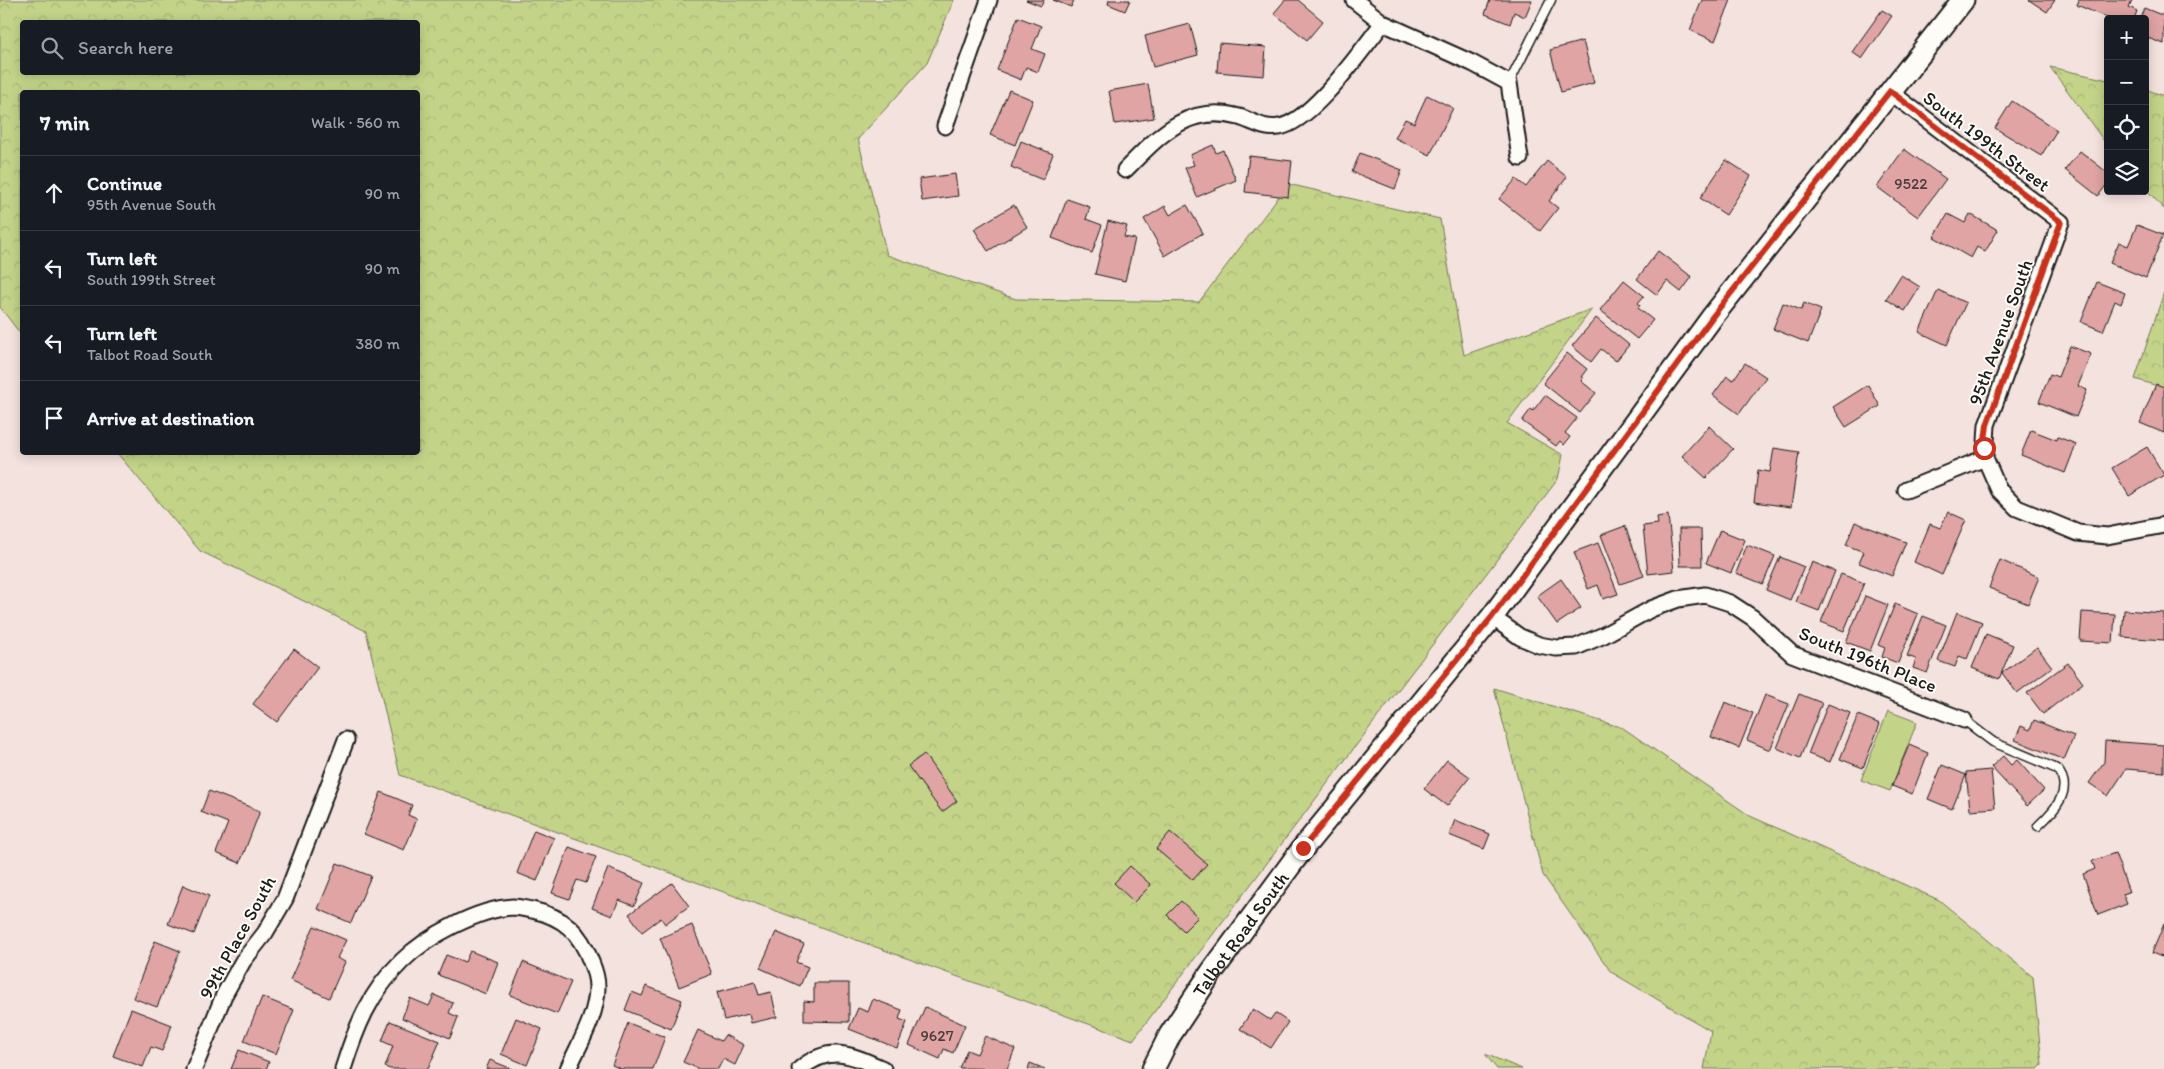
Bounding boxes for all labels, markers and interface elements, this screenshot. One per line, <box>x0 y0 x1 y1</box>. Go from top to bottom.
map controls <box>2104 15 2149 195</box>
button: + <box>2104 15 2149 60</box>
search box <box>20 20 420 75</box>
icon: search <box>38 34 66 62</box>
text: Search here <box>78 36 173 59</box>
button: − <box>2104 60 2149 105</box>
street label: South 199th Street <box>1919 86 2055 197</box>
button: locate <box>2104 105 2149 150</box>
text: 7 min <box>40 110 89 135</box>
text: Walk · 560 m <box>311 113 400 132</box>
button: layers <box>2104 150 2149 195</box>
text: Continue <box>87 172 162 195</box>
house number: 9522 <box>1894 174 1928 193</box>
icon: ahead <box>40 179 68 207</box>
text: 90 m <box>365 184 400 203</box>
text: 95th Avenue South <box>87 195 216 214</box>
text: Turn left <box>87 247 157 270</box>
icon: left <box>40 254 68 282</box>
street label: 95th Avenue South <box>1963 256 2038 408</box>
text: 90 m <box>365 259 400 278</box>
text: South 199th Street <box>87 270 216 289</box>
text: Turn left <box>87 322 157 345</box>
icon: left <box>40 329 68 357</box>
text: 380 m <box>356 334 400 353</box>
text: Talbot Road South <box>87 345 212 364</box>
icon: arrive <box>40 404 68 432</box>
text: Arrive at destination <box>87 407 254 430</box>
route start <box>1973 437 1996 460</box>
street label: South 196th Place <box>1796 621 1940 698</box>
route end <box>1292 837 1315 860</box>
street label: Talbot Road South <box>1188 867 1294 1001</box>
street label: 99th Place South <box>194 872 281 1003</box>
house number: 9627 <box>920 1026 954 1045</box>

